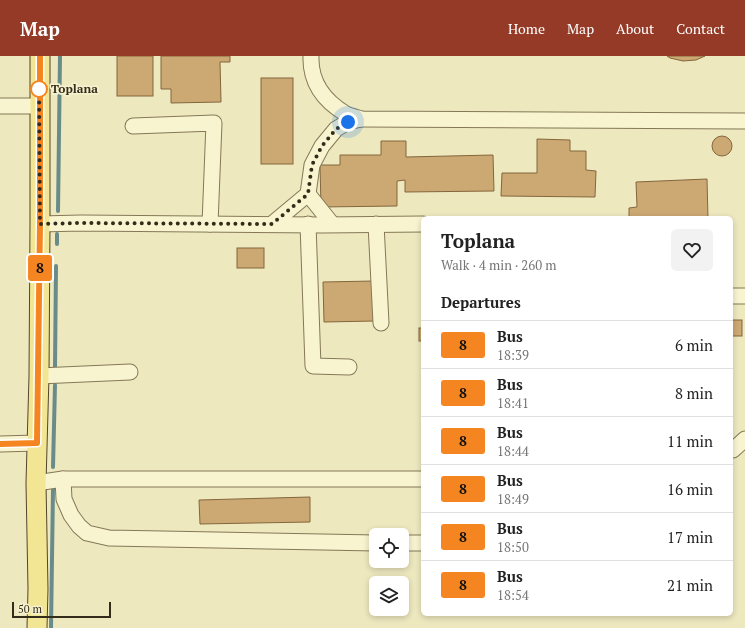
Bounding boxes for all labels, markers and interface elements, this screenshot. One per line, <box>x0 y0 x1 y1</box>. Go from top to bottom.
text: Map <box>20 16 60 41</box>
text: Home <box>508 19 545 38</box>
text: Map <box>567 19 594 38</box>
text: About <box>616 19 654 38</box>
text: Contact <box>676 19 725 38</box>
marker: Toplana <box>30 80 48 98</box>
place label: Toplana <box>51 81 98 96</box>
your location <box>338 112 358 132</box>
text: Toplana <box>441 228 515 253</box>
button: heart <box>671 229 713 271</box>
line badge: 8 <box>27 255 53 281</box>
text: Walk · 4 min · 260 m <box>441 256 556 274</box>
text: 8 <box>36 258 44 277</box>
text: Departures <box>441 292 521 312</box>
text: Bus <box>497 326 523 346</box>
text: 8 <box>459 335 467 354</box>
text: 6 min <box>675 335 713 355</box>
text: 18:39 <box>497 346 529 364</box>
text: Bus <box>497 374 523 394</box>
text: 8 <box>459 383 467 402</box>
text: 8 min <box>675 383 713 403</box>
text: 18:41 <box>497 394 529 412</box>
text: Bus <box>497 422 523 442</box>
text: 8 <box>459 431 467 450</box>
text: 11 min <box>667 431 713 451</box>
text: 18:44 <box>497 442 529 460</box>
text: Bus <box>497 470 523 490</box>
text: 8 <box>459 479 467 498</box>
text: 16 min <box>667 479 713 499</box>
text: 18:49 <box>497 490 529 508</box>
text: Bus <box>497 518 523 538</box>
text: 8 <box>459 527 467 546</box>
text: 17 min <box>667 527 713 547</box>
map controls <box>369 528 409 616</box>
button: locate <box>369 528 409 568</box>
text: 18:50 <box>497 538 529 556</box>
text: Bus <box>497 566 523 586</box>
text: 8 <box>459 575 467 594</box>
text: 21 min <box>667 575 713 595</box>
button: layers <box>369 576 409 616</box>
text: 18:54 <box>497 586 529 604</box>
scale bar <box>12 600 111 619</box>
text: 50 m <box>18 602 42 616</box>

